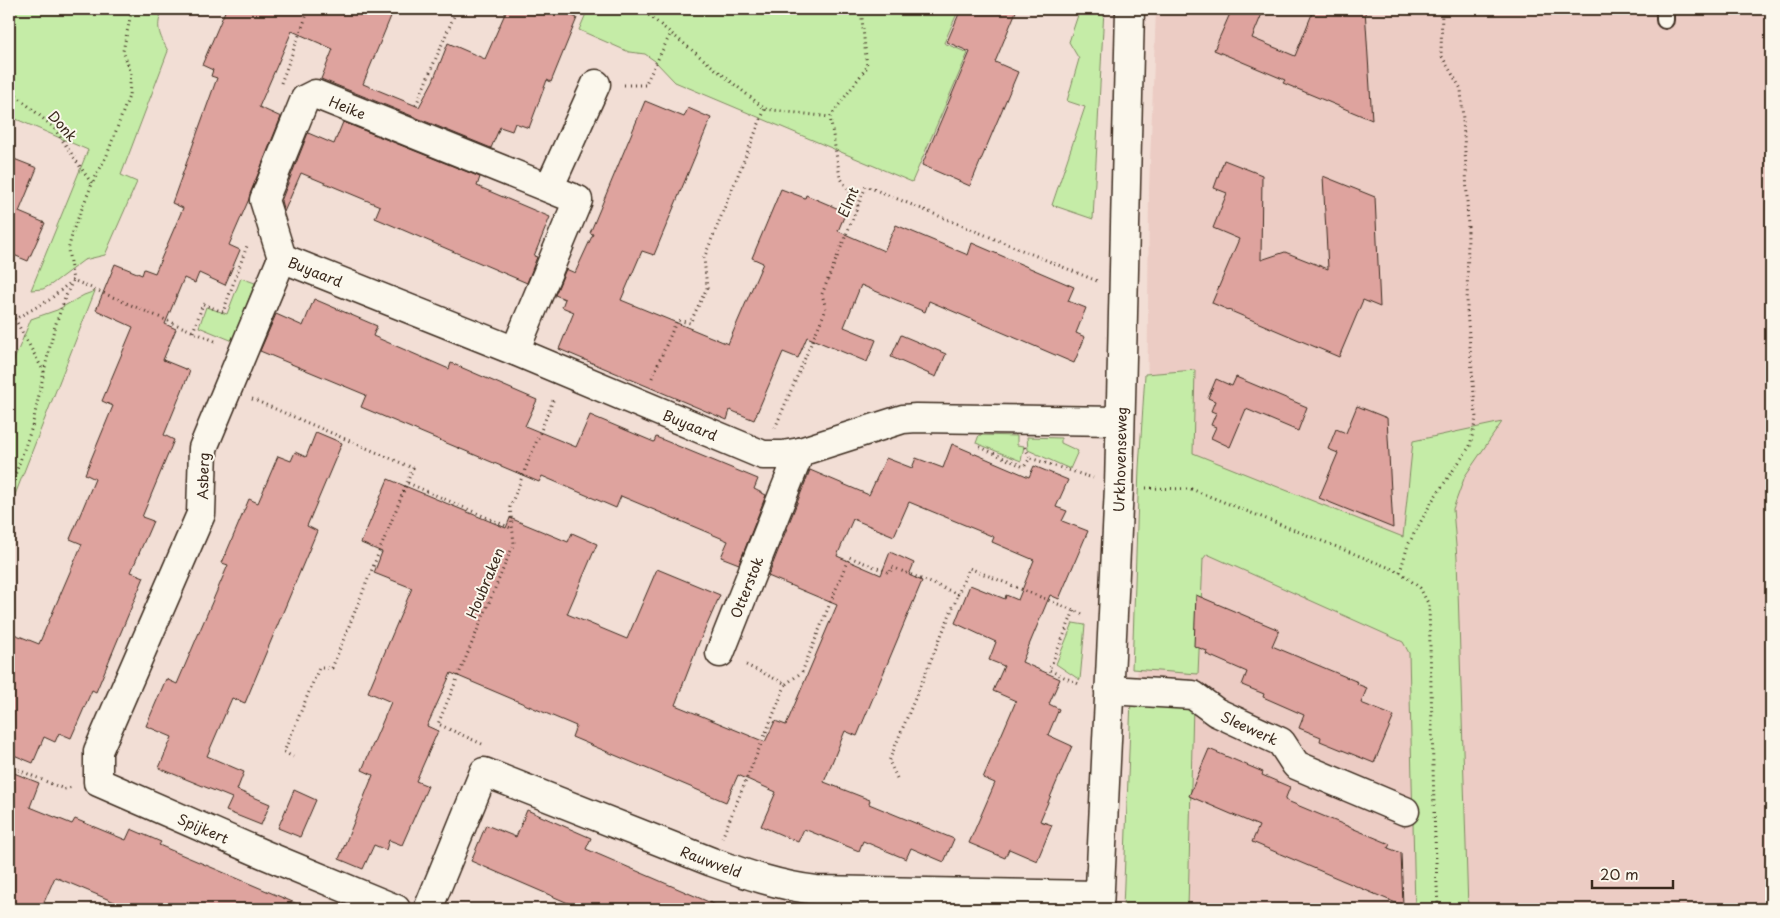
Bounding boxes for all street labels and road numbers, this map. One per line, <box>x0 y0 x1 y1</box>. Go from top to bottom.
street label: Heike <box>326 90 369 124</box>
street label: Donk <box>44 106 82 146</box>
street label: Elmt <box>832 183 864 220</box>
street label: Buyaard <box>285 251 346 292</box>
street label: Buyaard <box>660 404 721 445</box>
street label: Urkhovenseweg <box>1107 406 1131 513</box>
street label: Asberg <box>192 452 214 500</box>
street label: Houbraken <box>461 544 509 622</box>
street label: Otterstok <box>724 553 768 621</box>
street label: Sleewerk <box>1218 705 1282 750</box>
street label: Spijkert <box>174 808 232 848</box>
street label: Rauwveld <box>677 840 744 882</box>

